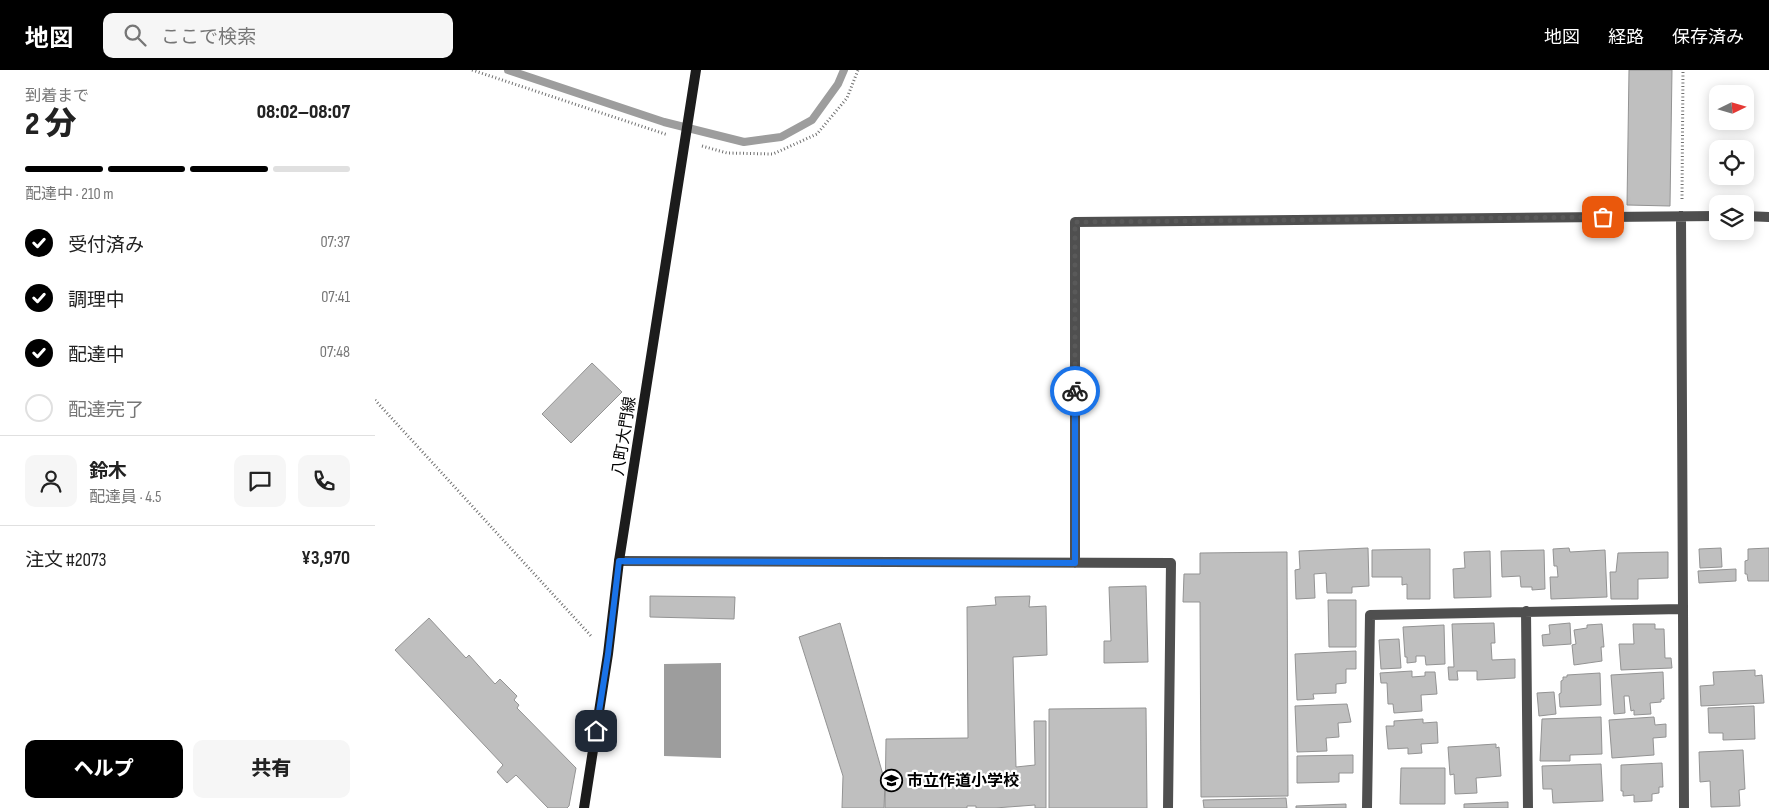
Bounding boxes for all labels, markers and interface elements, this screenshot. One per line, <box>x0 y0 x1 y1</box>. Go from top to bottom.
search box <box>103 13 453 58</box>
icon: search <box>121 21 149 49</box>
text: 地図 <box>25 24 73 53</box>
text: ここで検索 <box>161 26 256 49</box>
text: 地図 <box>1544 27 1580 48</box>
text: 経路 <box>1608 27 1644 48</box>
text: 保存済み <box>1672 27 1744 48</box>
north arrow <box>1709 85 1754 130</box>
map controls <box>1709 85 1754 240</box>
text: 到着まで <box>25 87 89 106</box>
text: 08:02–08:07 <box>257 101 350 124</box>
text: 2 分 <box>25 105 76 144</box>
button: locate <box>1709 140 1754 185</box>
text: 配達中 · 210 m <box>25 185 113 204</box>
button: layers <box>1709 195 1754 240</box>
pin <box>1582 196 1624 238</box>
icon: bag <box>1589 203 1617 231</box>
icon: check <box>25 229 53 257</box>
text: 07:37 <box>320 233 350 252</box>
text: 受付済み <box>68 234 144 257</box>
icon: check <box>25 284 53 312</box>
text: 07:41 <box>321 288 350 307</box>
text: 調理中 <box>68 289 125 312</box>
icon: check <box>25 339 53 367</box>
text: 07:48 <box>320 343 350 362</box>
text: 配達中 <box>68 344 125 367</box>
courier <box>1050 366 1100 416</box>
icon: bike <box>1061 377 1089 405</box>
street label: 八町大門線 <box>609 395 640 477</box>
text: 配達完了 <box>68 399 144 422</box>
button: person <box>25 455 77 507</box>
button: chat <box>234 455 286 507</box>
button: phone <box>298 455 350 507</box>
text: 鈴木 <box>89 460 127 483</box>
text: 配達員 · 4.5 <box>89 488 161 507</box>
text: ¥3,970 <box>301 547 350 570</box>
text: 注文 #2073 <box>25 549 107 572</box>
pin <box>575 710 617 752</box>
icon: home <box>582 717 610 745</box>
button: ヘルプ <box>25 740 183 798</box>
button: 共有 <box>193 740 350 798</box>
school or university icon: 市立作道小学校 <box>879 768 903 792</box>
place label: 市立作道小学校 <box>907 772 1019 791</box>

